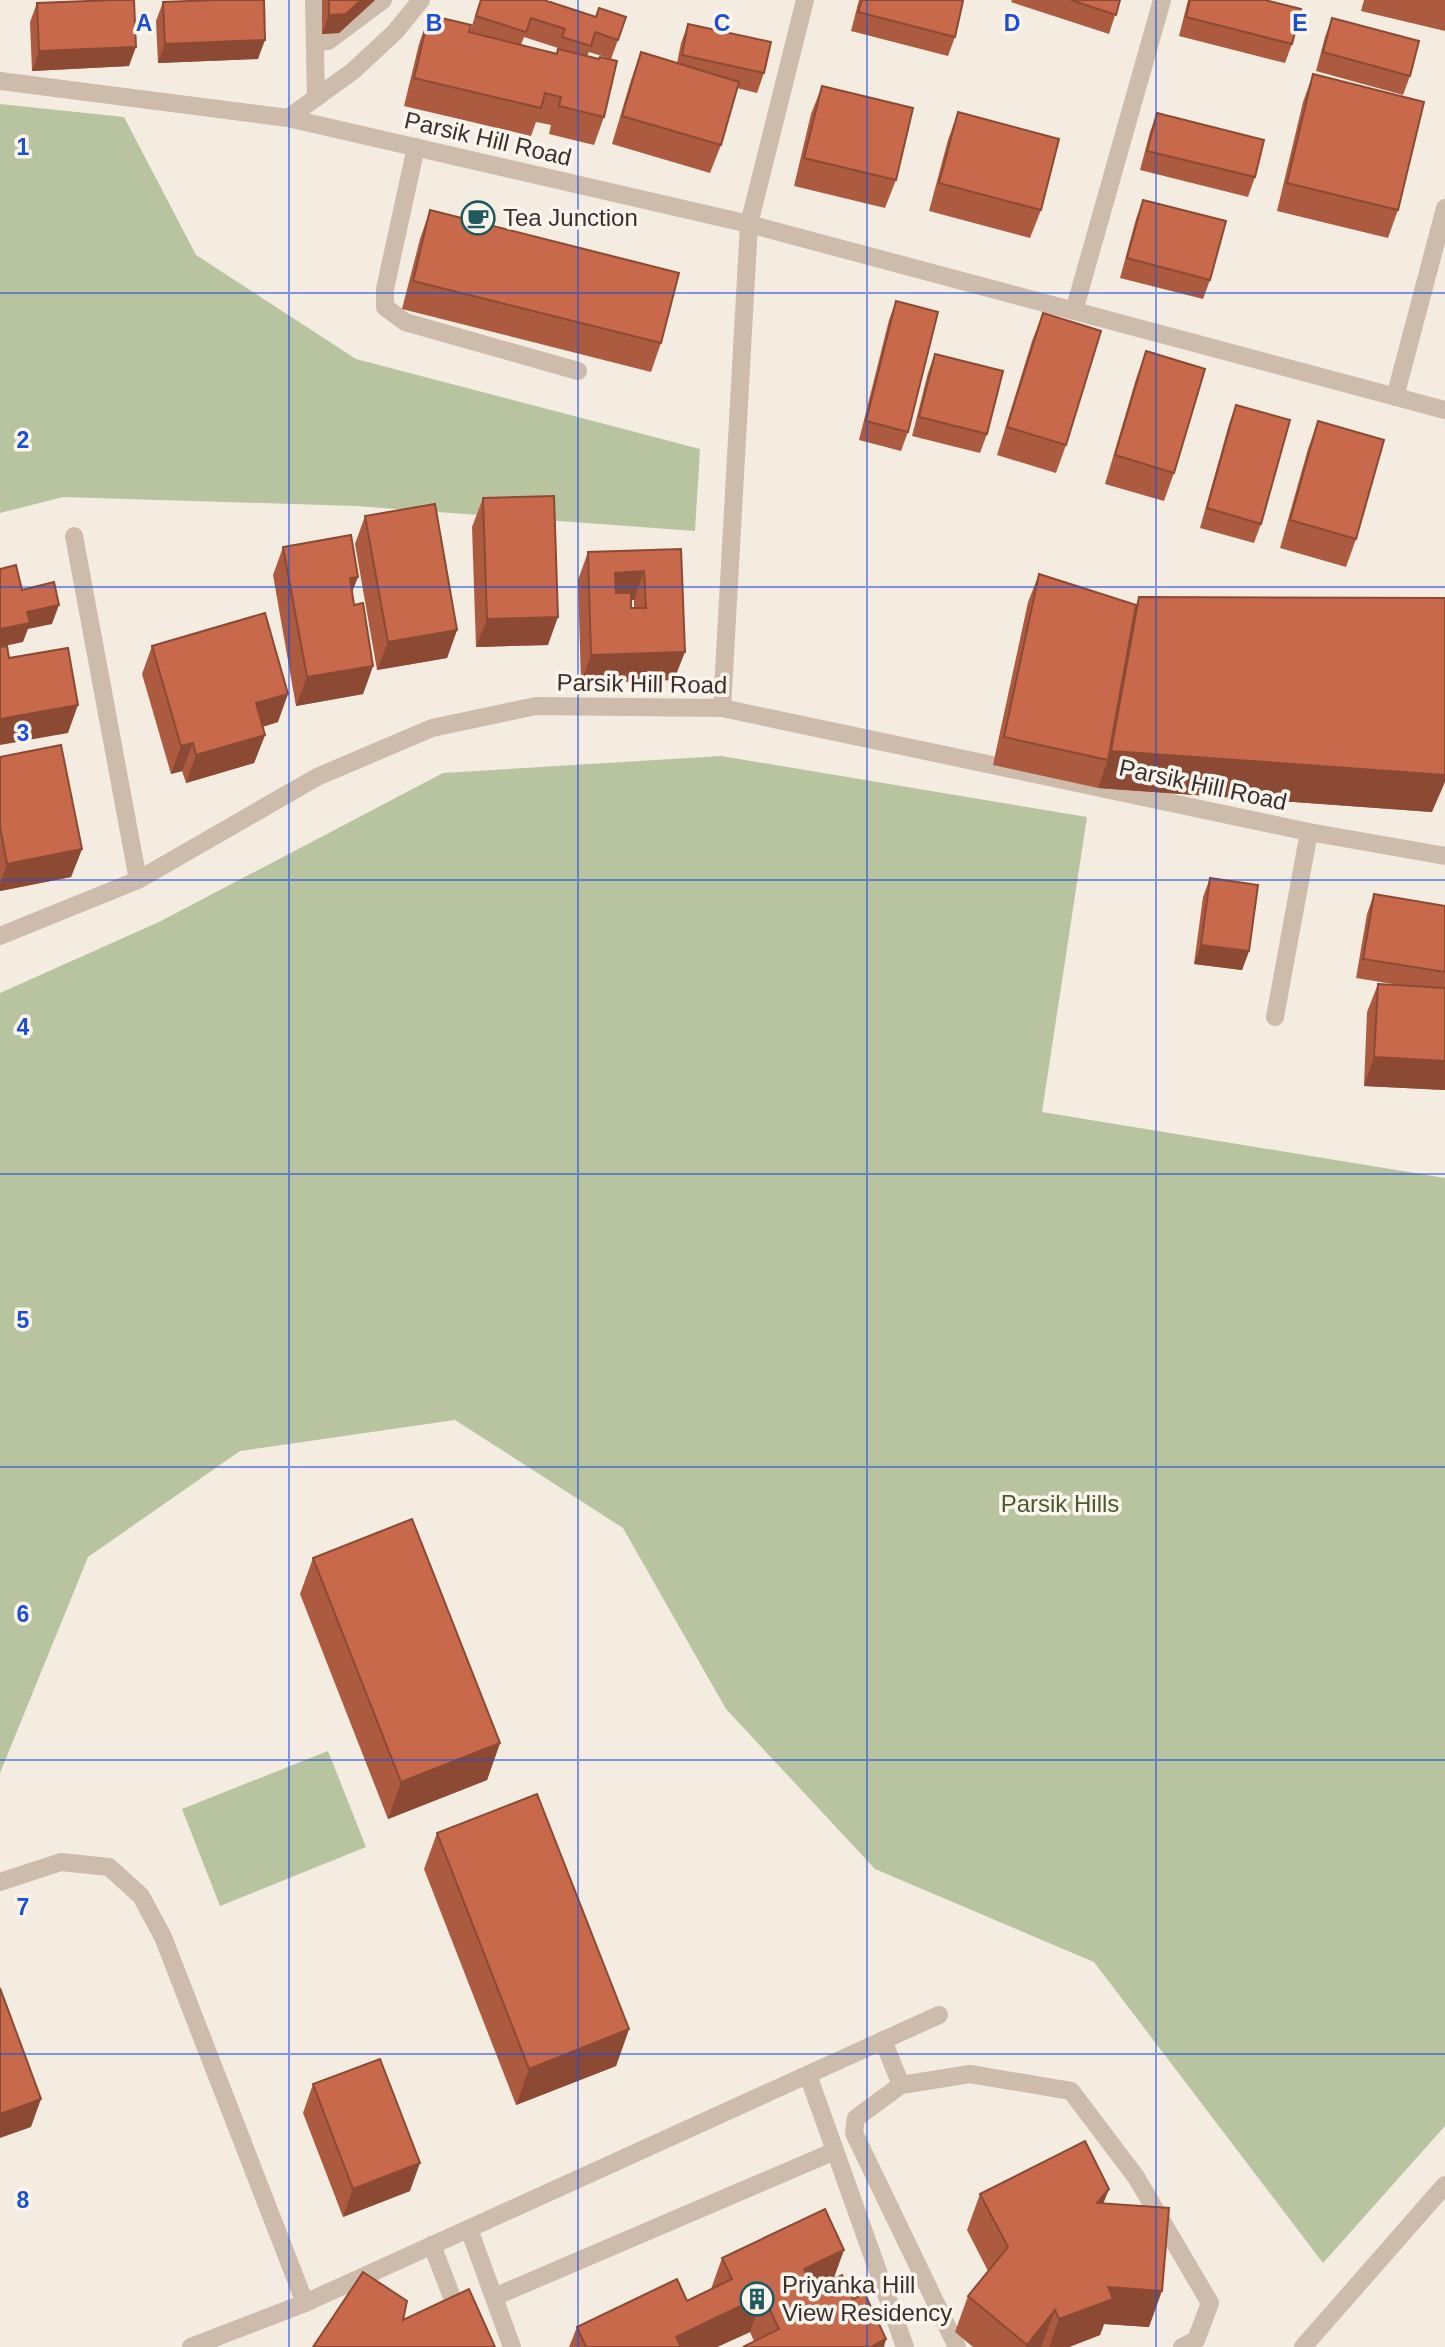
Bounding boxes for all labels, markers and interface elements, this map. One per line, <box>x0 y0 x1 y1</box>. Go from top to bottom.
text: A <box>136 10 152 36</box>
text: B <box>426 10 442 36</box>
text: C <box>714 10 730 36</box>
text: D <box>1004 10 1020 36</box>
text: E <box>1292 10 1308 36</box>
street label: Parsik Hill Road <box>402 106 574 171</box>
text: 1 <box>17 134 30 160</box>
cafe icon: Tea Junction <box>459 199 497 237</box>
place label: Tea Junction <box>503 204 638 231</box>
text: 2 <box>17 427 29 453</box>
street label: Parsik Hill Road <box>556 669 728 698</box>
text: 3 <box>17 720 29 746</box>
street label: Parsik Hill Road <box>1117 754 1289 815</box>
text: 4 <box>17 1014 30 1040</box>
text: 5 <box>17 1307 30 1333</box>
park label: Parsik Hills <box>1001 1490 1119 1517</box>
text: 6 <box>17 1601 29 1627</box>
text: 7 <box>17 1894 29 1920</box>
text: 8 <box>17 2187 30 2213</box>
place label: Priyanka Hill View Residency <box>782 2271 952 2326</box>
building icon: Priyanka Hill View Residency <box>738 2280 776 2318</box>

